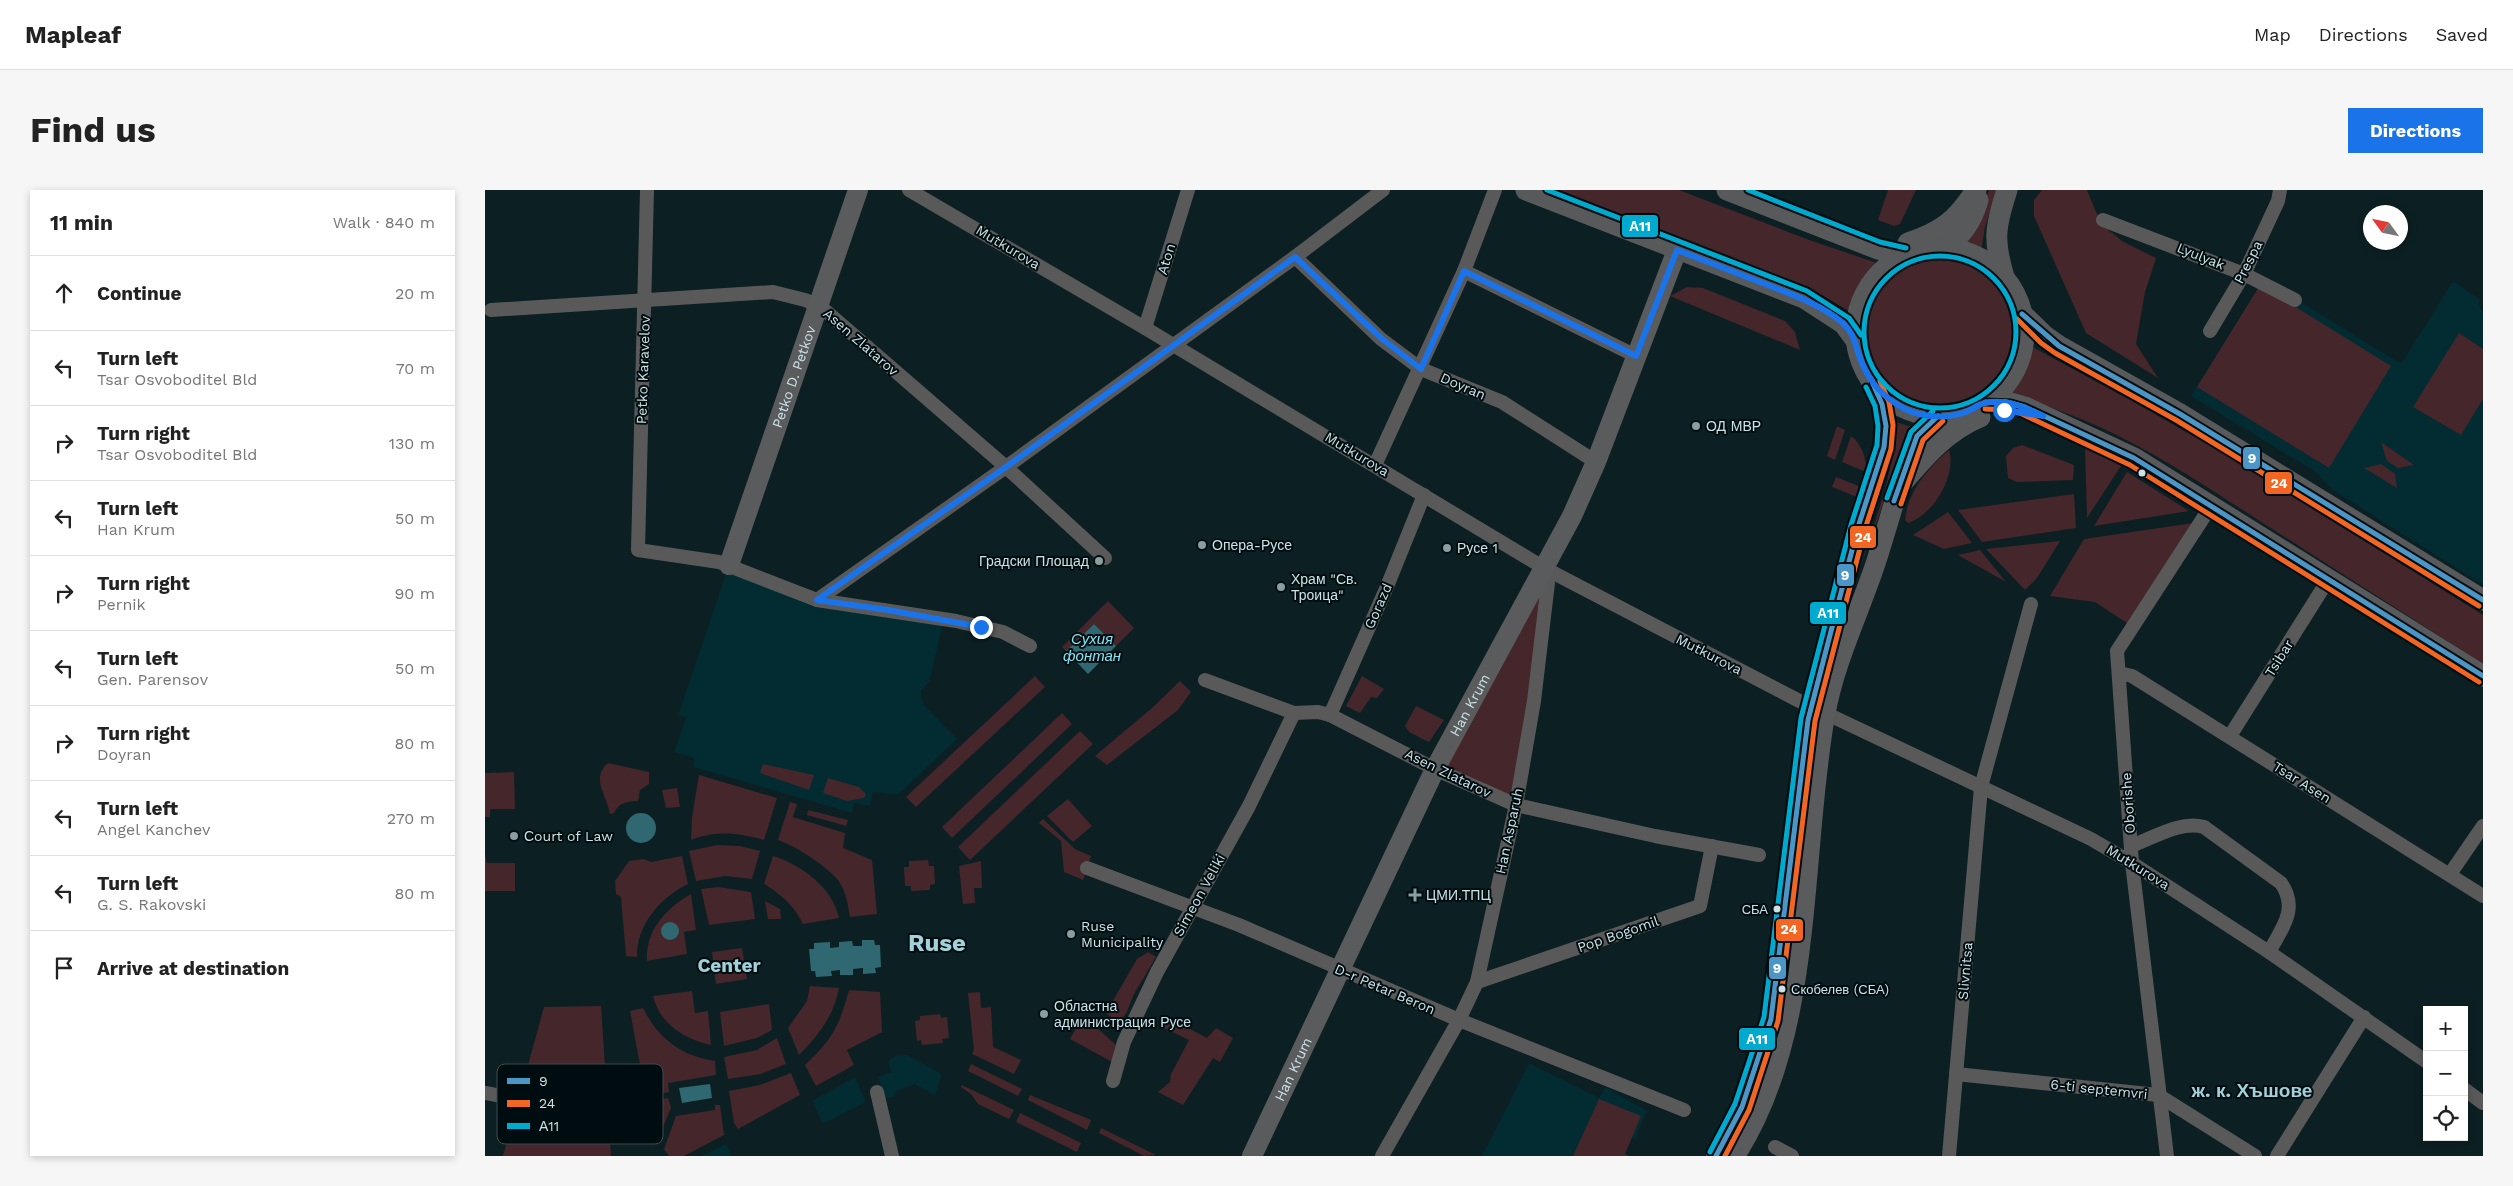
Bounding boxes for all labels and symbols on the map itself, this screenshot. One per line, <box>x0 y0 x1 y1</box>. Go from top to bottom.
north arrow <box>2363 205 2408 250</box>
line badge: А11 <box>1621 214 1659 238</box>
text: А11 <box>1629 218 1651 234</box>
street label: Mutkurova <box>973 222 1043 272</box>
street label: Prespa <box>2230 238 2266 286</box>
street label: Lyulyak <box>2175 239 2227 273</box>
street label: Aton <box>1154 242 1178 276</box>
street label: Asen Zlatarov <box>820 305 902 379</box>
street label: Petko Karavelov <box>633 315 653 424</box>
street label: Petko D. Petkov <box>769 323 819 430</box>
street label: Doyran <box>1438 369 1488 403</box>
route start <box>1993 399 2016 422</box>
place label: ОД МВР <box>1706 418 1761 434</box>
marker: ОД МВР <box>1690 420 1702 432</box>
street label: Mutkurova <box>1322 429 1392 479</box>
line badge: 9 <box>2242 446 2261 470</box>
text: 9 <box>2248 450 2256 466</box>
unlabelled marker <box>2137 468 2147 478</box>
line badge: 24 <box>2264 471 2293 495</box>
text: 24 <box>2270 475 2288 491</box>
line badge: 24 <box>1849 525 1877 549</box>
text: 24 <box>1854 529 1872 545</box>
place label: Опера-Русе <box>1212 537 1292 553</box>
marker: Опера-Русе <box>1196 539 1208 551</box>
place label: Русе 1 <box>1457 540 1498 556</box>
marker: Русе 1 <box>1441 542 1453 554</box>
place label: Градски Площад <box>979 553 1089 569</box>
marker: Градски Площад <box>1093 555 1105 567</box>
line badge: 9 <box>1836 563 1855 587</box>
text: 9 <box>1841 567 1849 583</box>
place label: Храм "Св. Троица" <box>1291 571 1357 603</box>
marker: Храм "Св. Троица" <box>1275 581 1287 593</box>
street label: Gorazd <box>1361 581 1395 631</box>
line badge: А11 <box>1809 601 1847 625</box>
text: А11 <box>1817 605 1839 621</box>
route end <box>970 616 993 639</box>
water label: Сухия фонтан <box>1063 630 1121 665</box>
street label: Mutkurova <box>1673 631 1745 677</box>
street label: Tsibar <box>2261 636 2297 679</box>
street label: Han Krum <box>1446 671 1493 739</box>
street label: Asen Zlatarov <box>1402 745 1494 801</box>
street label: Tsar Asen <box>2270 758 2334 806</box>
street label: Oborishe <box>2118 772 2138 834</box>
street label: Han Asparuh <box>1492 787 1526 875</box>
place label: Сourt of Law <box>524 828 613 844</box>
marker: Сourt of Law <box>508 830 520 842</box>
street label: Mutkurova <box>2103 841 2173 893</box>
street label: Simeon Veliki <box>1170 851 1228 939</box>
place label: ЦМИ.ТПЦ <box>1426 887 1491 903</box>
marker: ЦМИ.ТПЦ <box>1408 888 1422 902</box>
place label: СБА <box>1742 902 1768 917</box>
marker: СБА <box>1772 904 1782 914</box>
street label: Pop Bogomil <box>1575 912 1662 955</box>
place label: Ruse Municipality <box>1081 918 1164 950</box>
line badge: 24 <box>1775 918 1804 942</box>
text: 24 <box>1780 921 1798 937</box>
marker: Ruse Municipality <box>1065 928 1077 940</box>
district label: Ruse <box>908 929 966 957</box>
street label: Slivnitsa <box>1955 941 1975 1001</box>
district label: Center <box>697 954 761 977</box>
line badge: 9 <box>1768 956 1787 980</box>
text: 9 <box>1773 960 1781 976</box>
street label: D-r Petar Beron <box>1332 961 1438 1017</box>
place label: Скобелев (СБА) <box>1791 982 1889 997</box>
marker: Скобелев (СБА) <box>1777 984 1787 994</box>
place label: Областна администрация Русе <box>1054 998 1191 1030</box>
marker: Областна администрация Русе <box>1038 1008 1050 1020</box>
line badge: А11 <box>1738 1027 1776 1051</box>
text: А11 <box>1746 1031 1768 1047</box>
street label: Han Krum <box>1271 1035 1315 1104</box>
legend <box>497 1064 663 1144</box>
text: 9 <box>539 1073 548 1089</box>
street label: 6-ti septemvri <box>2050 1076 2148 1102</box>
district label: ж. к. Хъшове <box>2191 1079 2312 1102</box>
text: 24 <box>539 1095 555 1111</box>
text: А11 <box>539 1118 559 1134</box>

